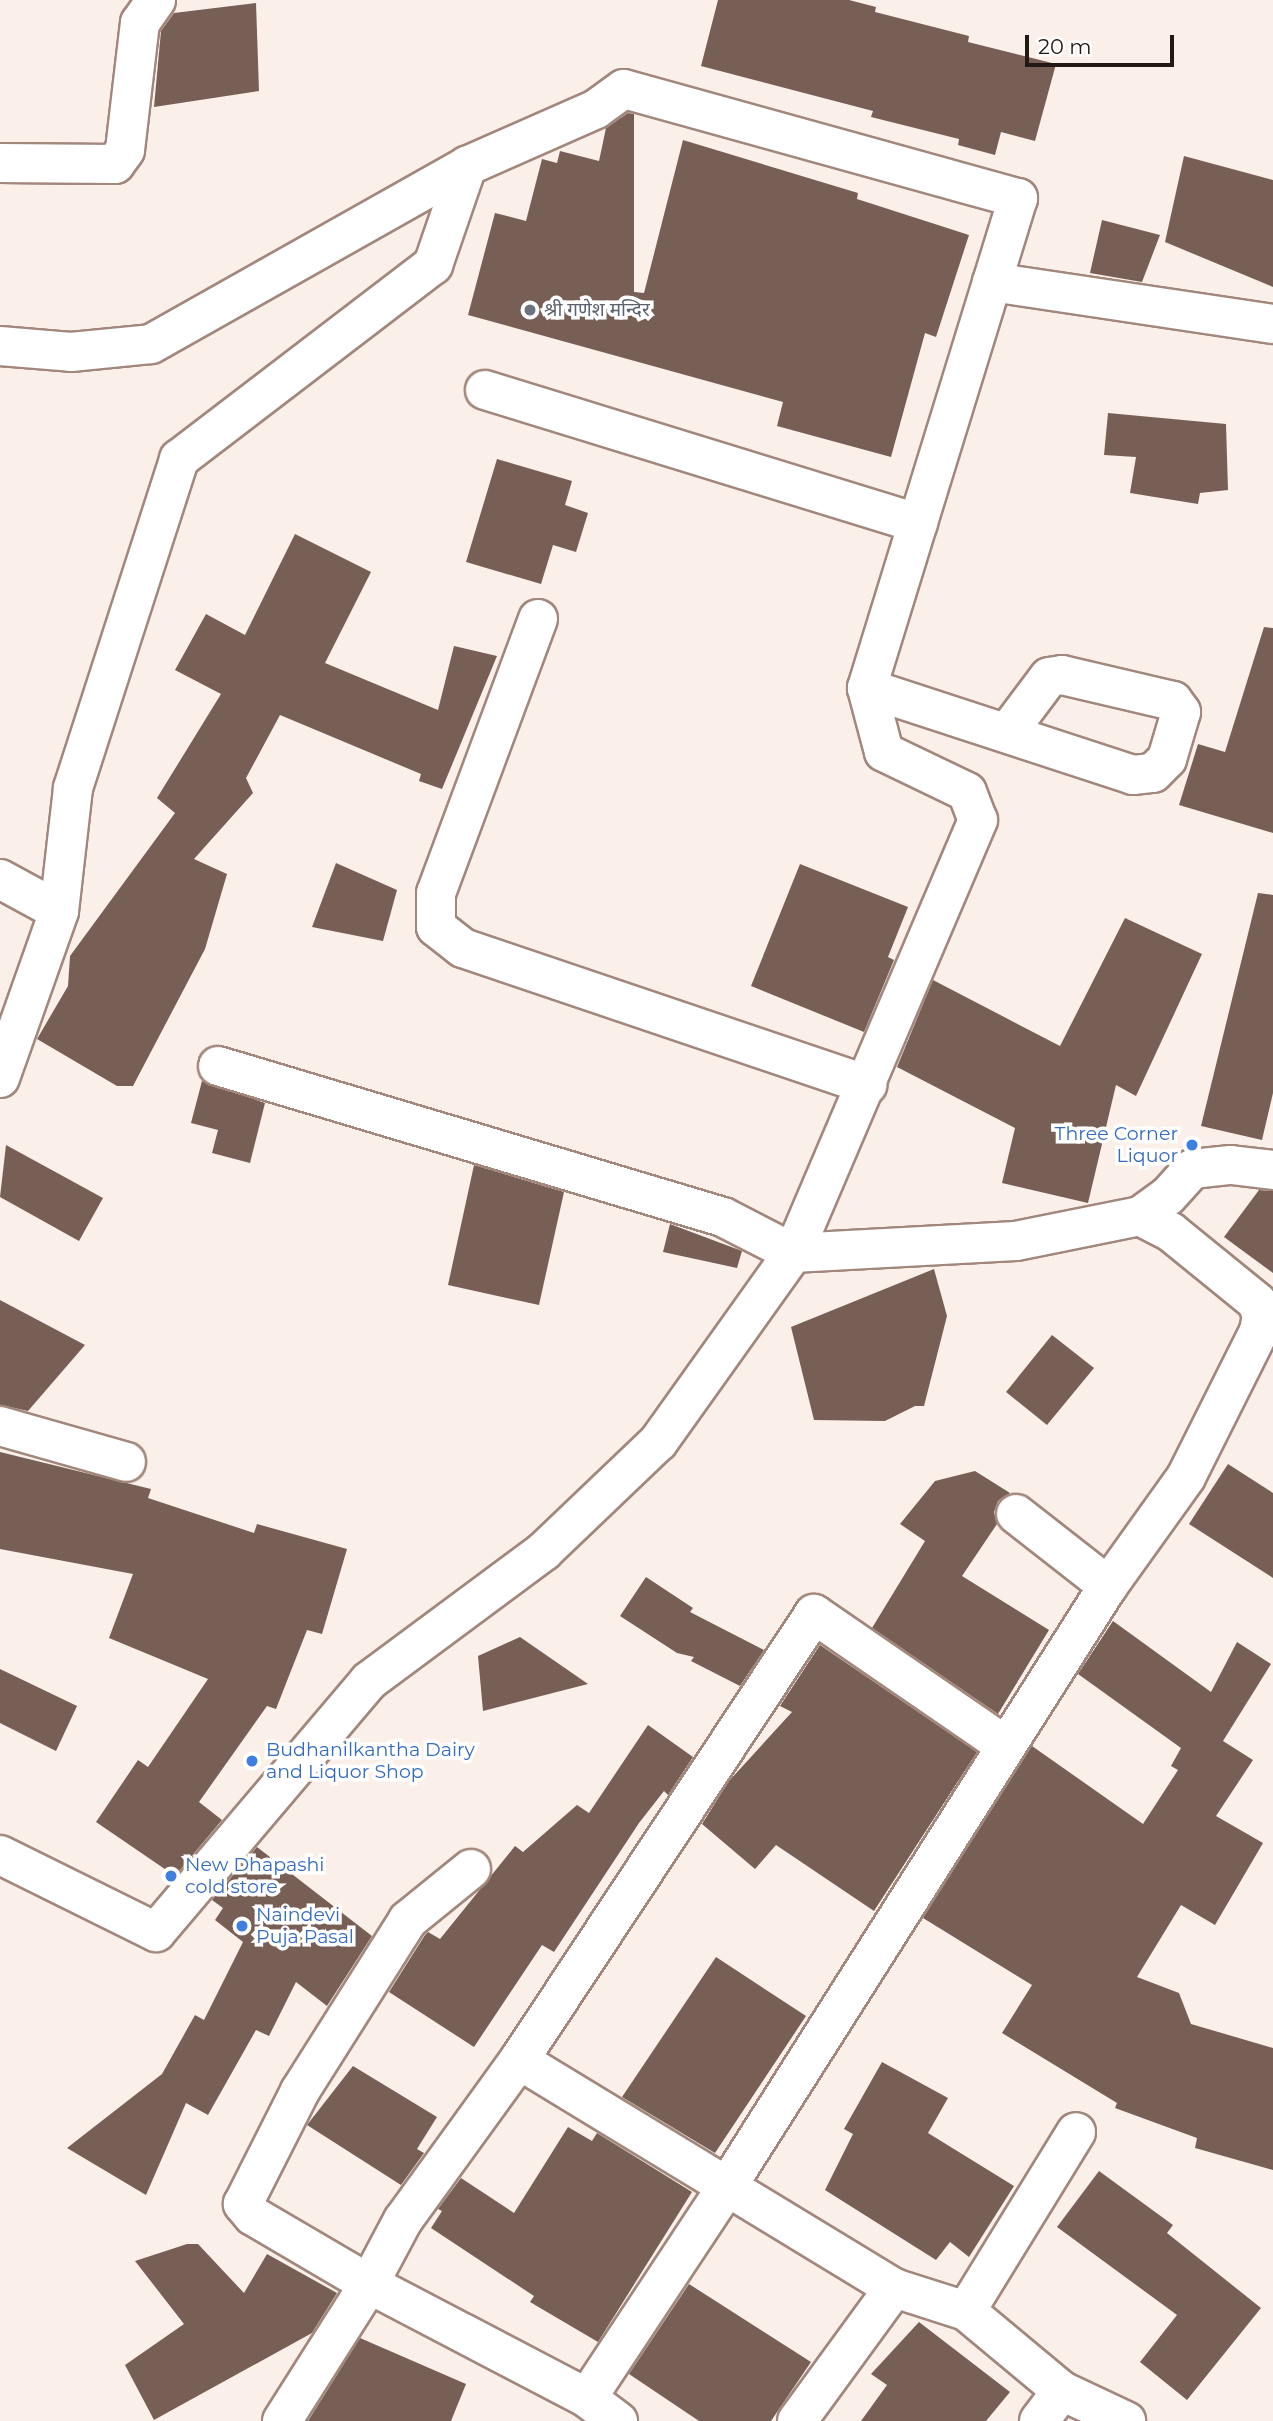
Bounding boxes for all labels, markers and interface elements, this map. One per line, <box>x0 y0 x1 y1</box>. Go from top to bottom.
scale bar <box>1028 21 1177 65</box>
text: 20 m <box>1038 34 1092 59</box>
place label: श्री गणेश मन्दिर <box>544 299 650 321</box>
marker: श्री गणेश मन्दिर <box>522 302 538 318</box>
place label: Three Corner Liquor <box>1055 1123 1178 1167</box>
marker: Three Corner Liquor <box>1184 1137 1200 1153</box>
place label: Budhanilkantha Dairy and Liquor Shop <box>266 1739 475 1783</box>
marker: Budhanilkantha Dairy and Liquor Shop <box>244 1753 260 1769</box>
place label: New Dhapashi cold store <box>185 1854 324 1898</box>
marker: New Dhapashi cold store <box>163 1868 179 1884</box>
place label: Naindevi Puja Pasal <box>256 1904 354 1948</box>
marker: Naindevi Puja Pasal <box>234 1918 250 1934</box>

